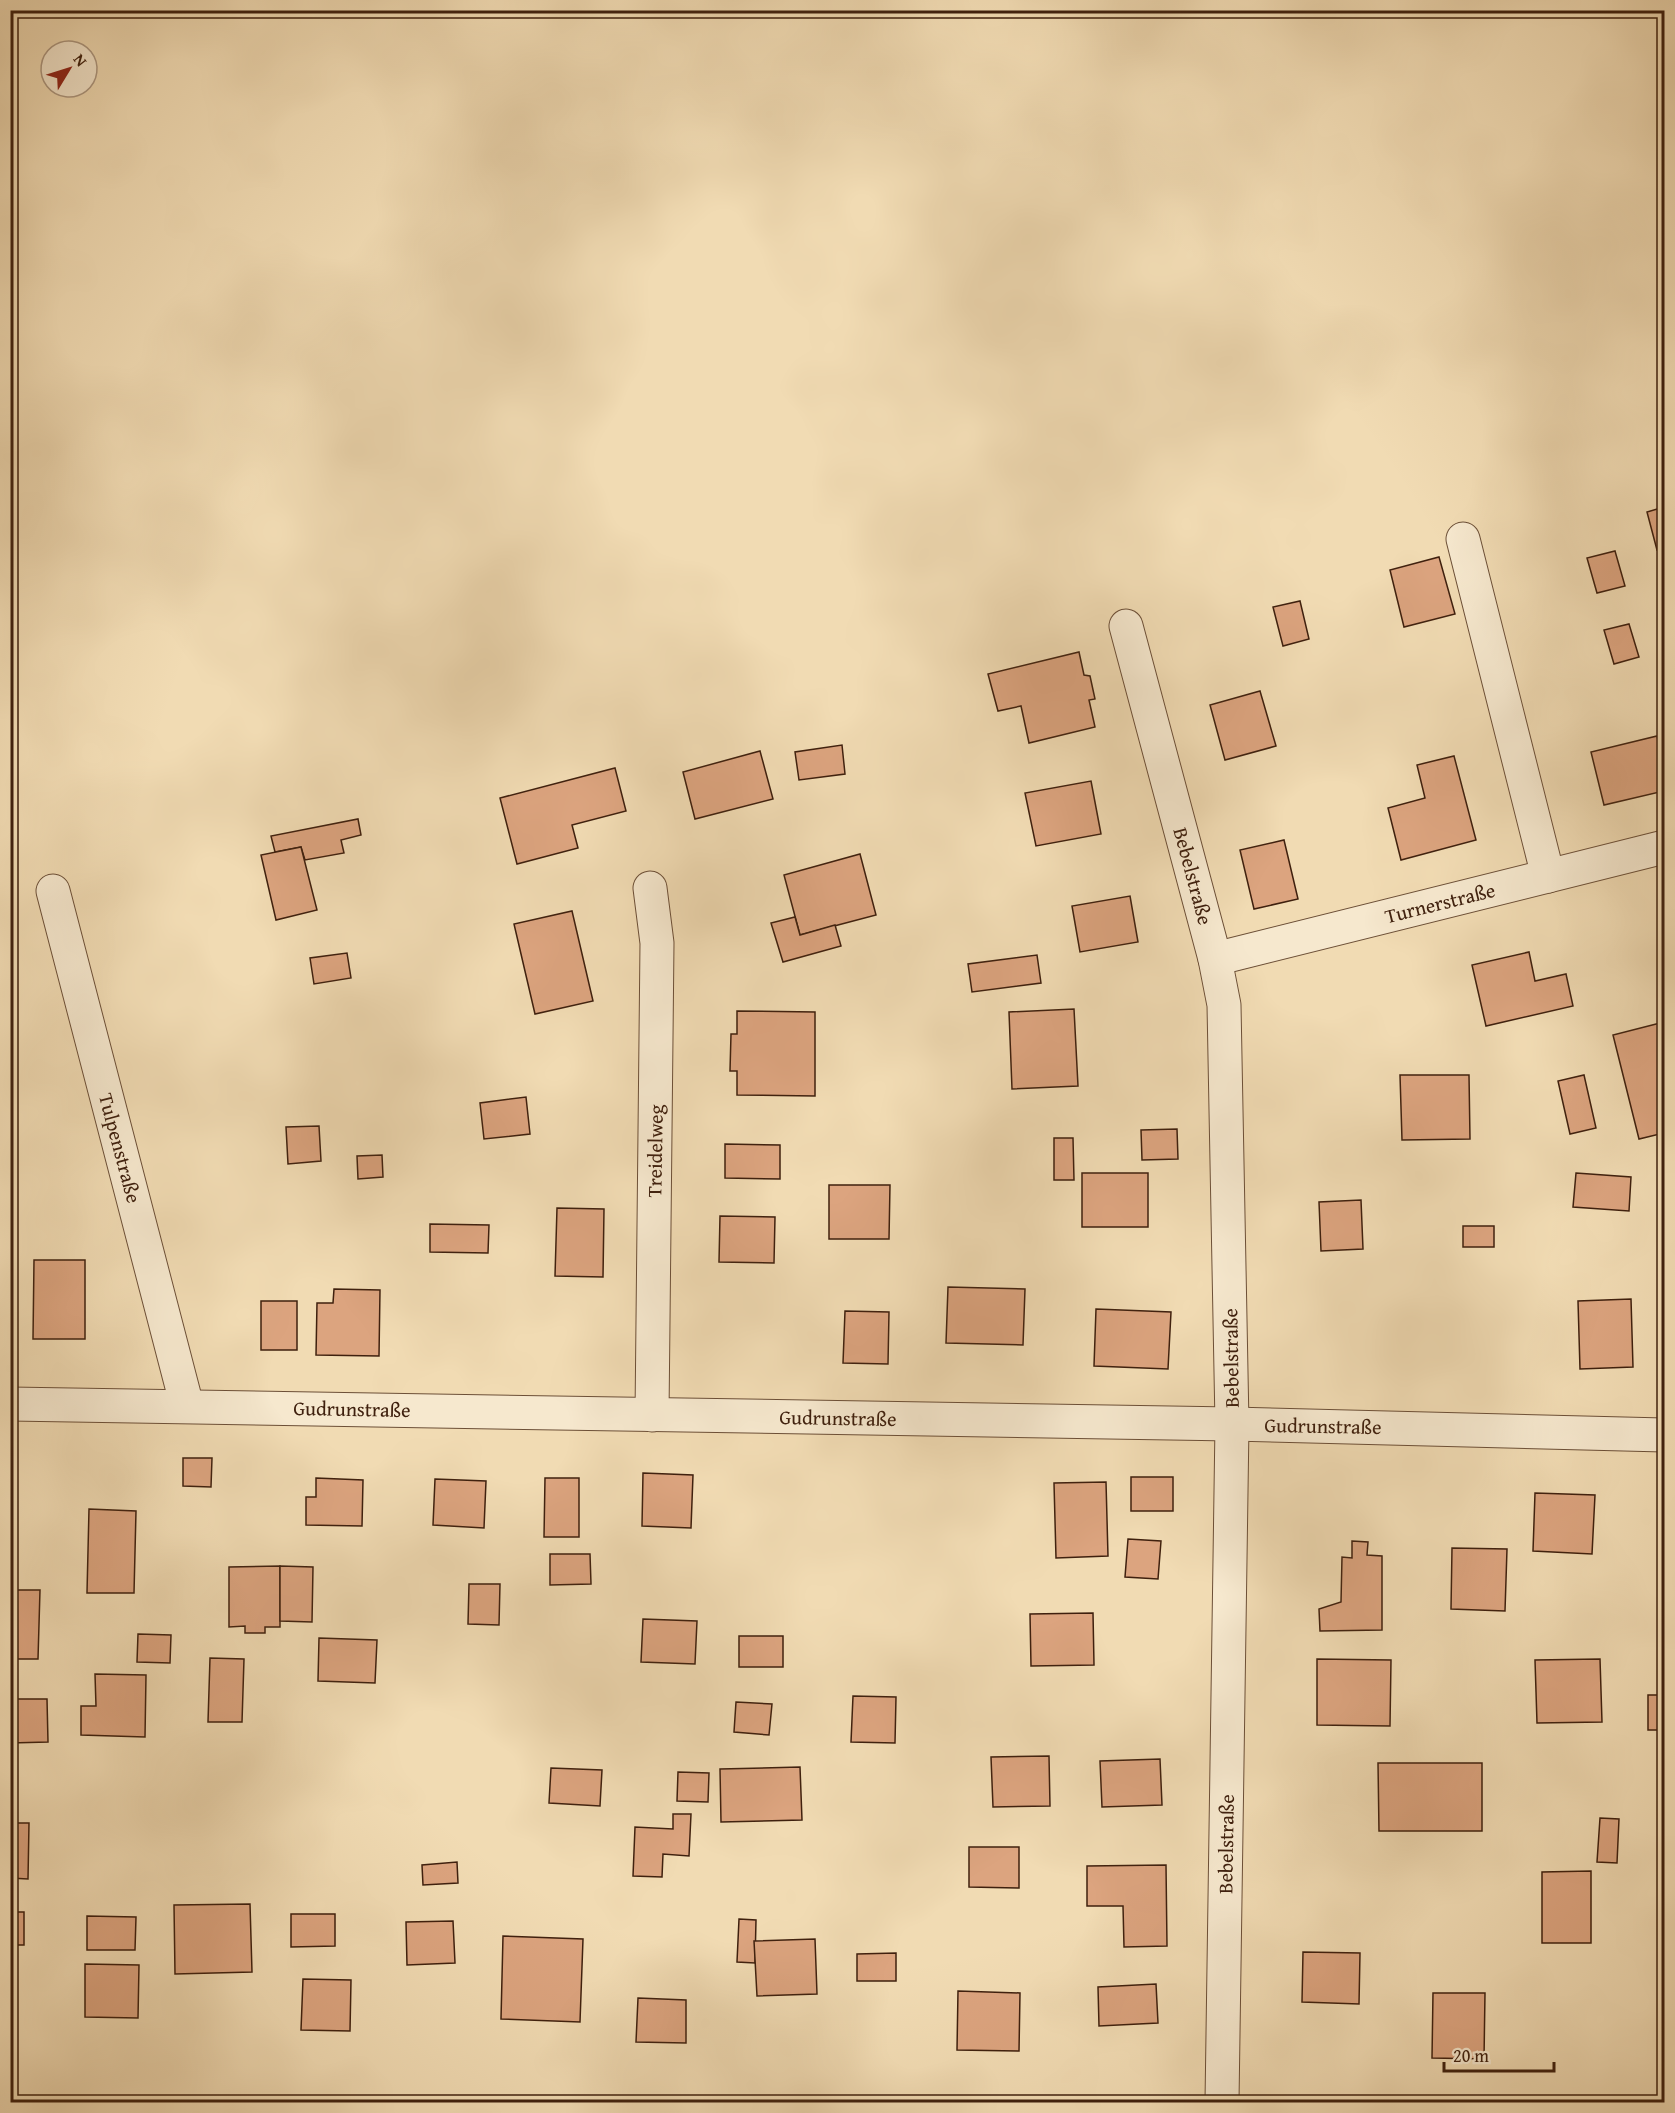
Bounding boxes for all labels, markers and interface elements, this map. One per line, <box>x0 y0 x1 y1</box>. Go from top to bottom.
north arrow <box>39 39 99 99</box>
text: N <box>68 48 94 72</box>
street label: Bebelstraße <box>1167 824 1220 928</box>
street label: Turnerstraße <box>1382 875 1498 930</box>
street label: Tulpenstraße <box>92 1090 149 1206</box>
street label: Treidelweg <box>639 1104 670 1198</box>
street label: Bebelstraße <box>1215 1308 1246 1408</box>
street label: Gudrunstraße <box>293 1393 411 1424</box>
street label: Gudrunstraße <box>779 1402 897 1433</box>
street label: Gudrunstraße <box>1264 1410 1382 1441</box>
street label: Bebelstraße <box>1210 1794 1241 1894</box>
scale bar <box>1444 2035 1554 2073</box>
text: 20 m <box>1453 2042 1489 2069</box>

